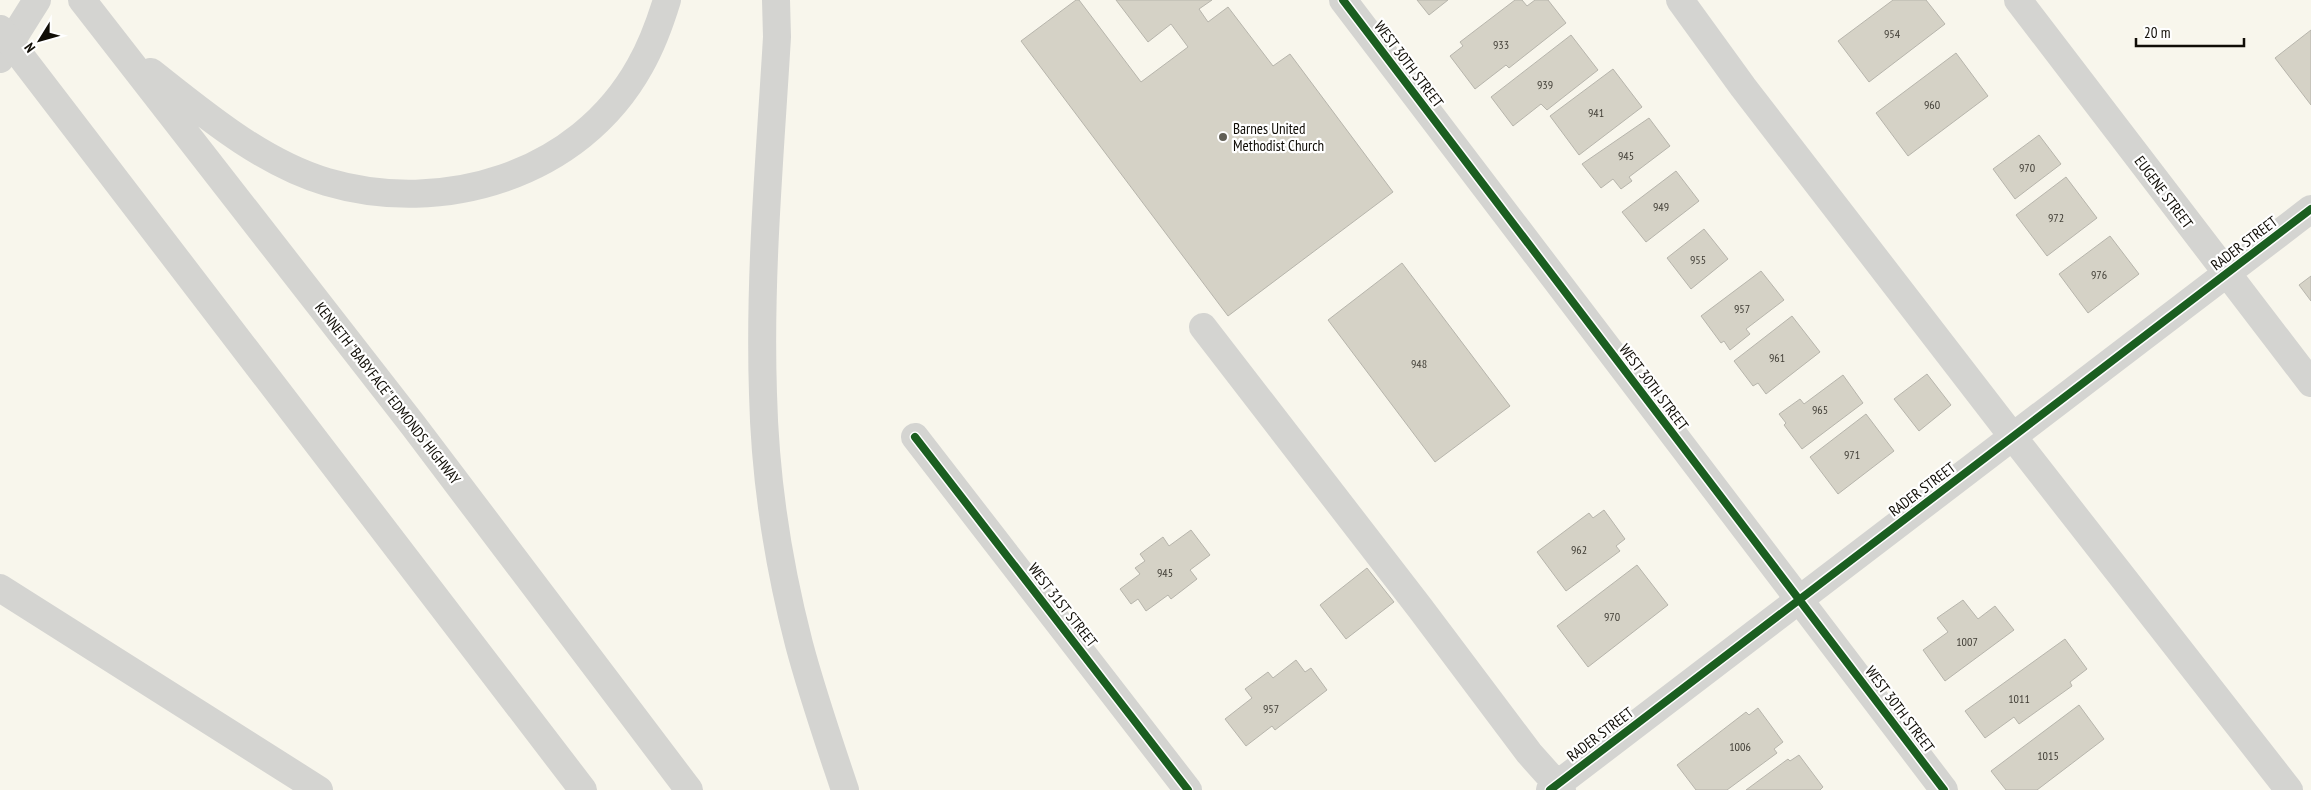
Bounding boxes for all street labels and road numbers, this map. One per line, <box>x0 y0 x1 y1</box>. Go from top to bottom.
street label: WEST 30TH STREET <box>1370 17 1448 111</box>
street label: EUGENE STREET <box>2131 152 2198 232</box>
street label: RADER STREET <box>2207 212 2281 274</box>
street label: KENNETH "BABYFACE" EDMONDS HIGHWAY <box>311 298 465 488</box>
street label: WEST 30TH STREET <box>1615 340 1693 434</box>
street label: RADER STREET <box>1885 458 1959 520</box>
street label: WEST 31ST STREET <box>1024 559 1102 651</box>
street label: WEST 30TH STREET <box>1861 662 1939 756</box>
street label: RADER STREET <box>1563 703 1637 765</box>

